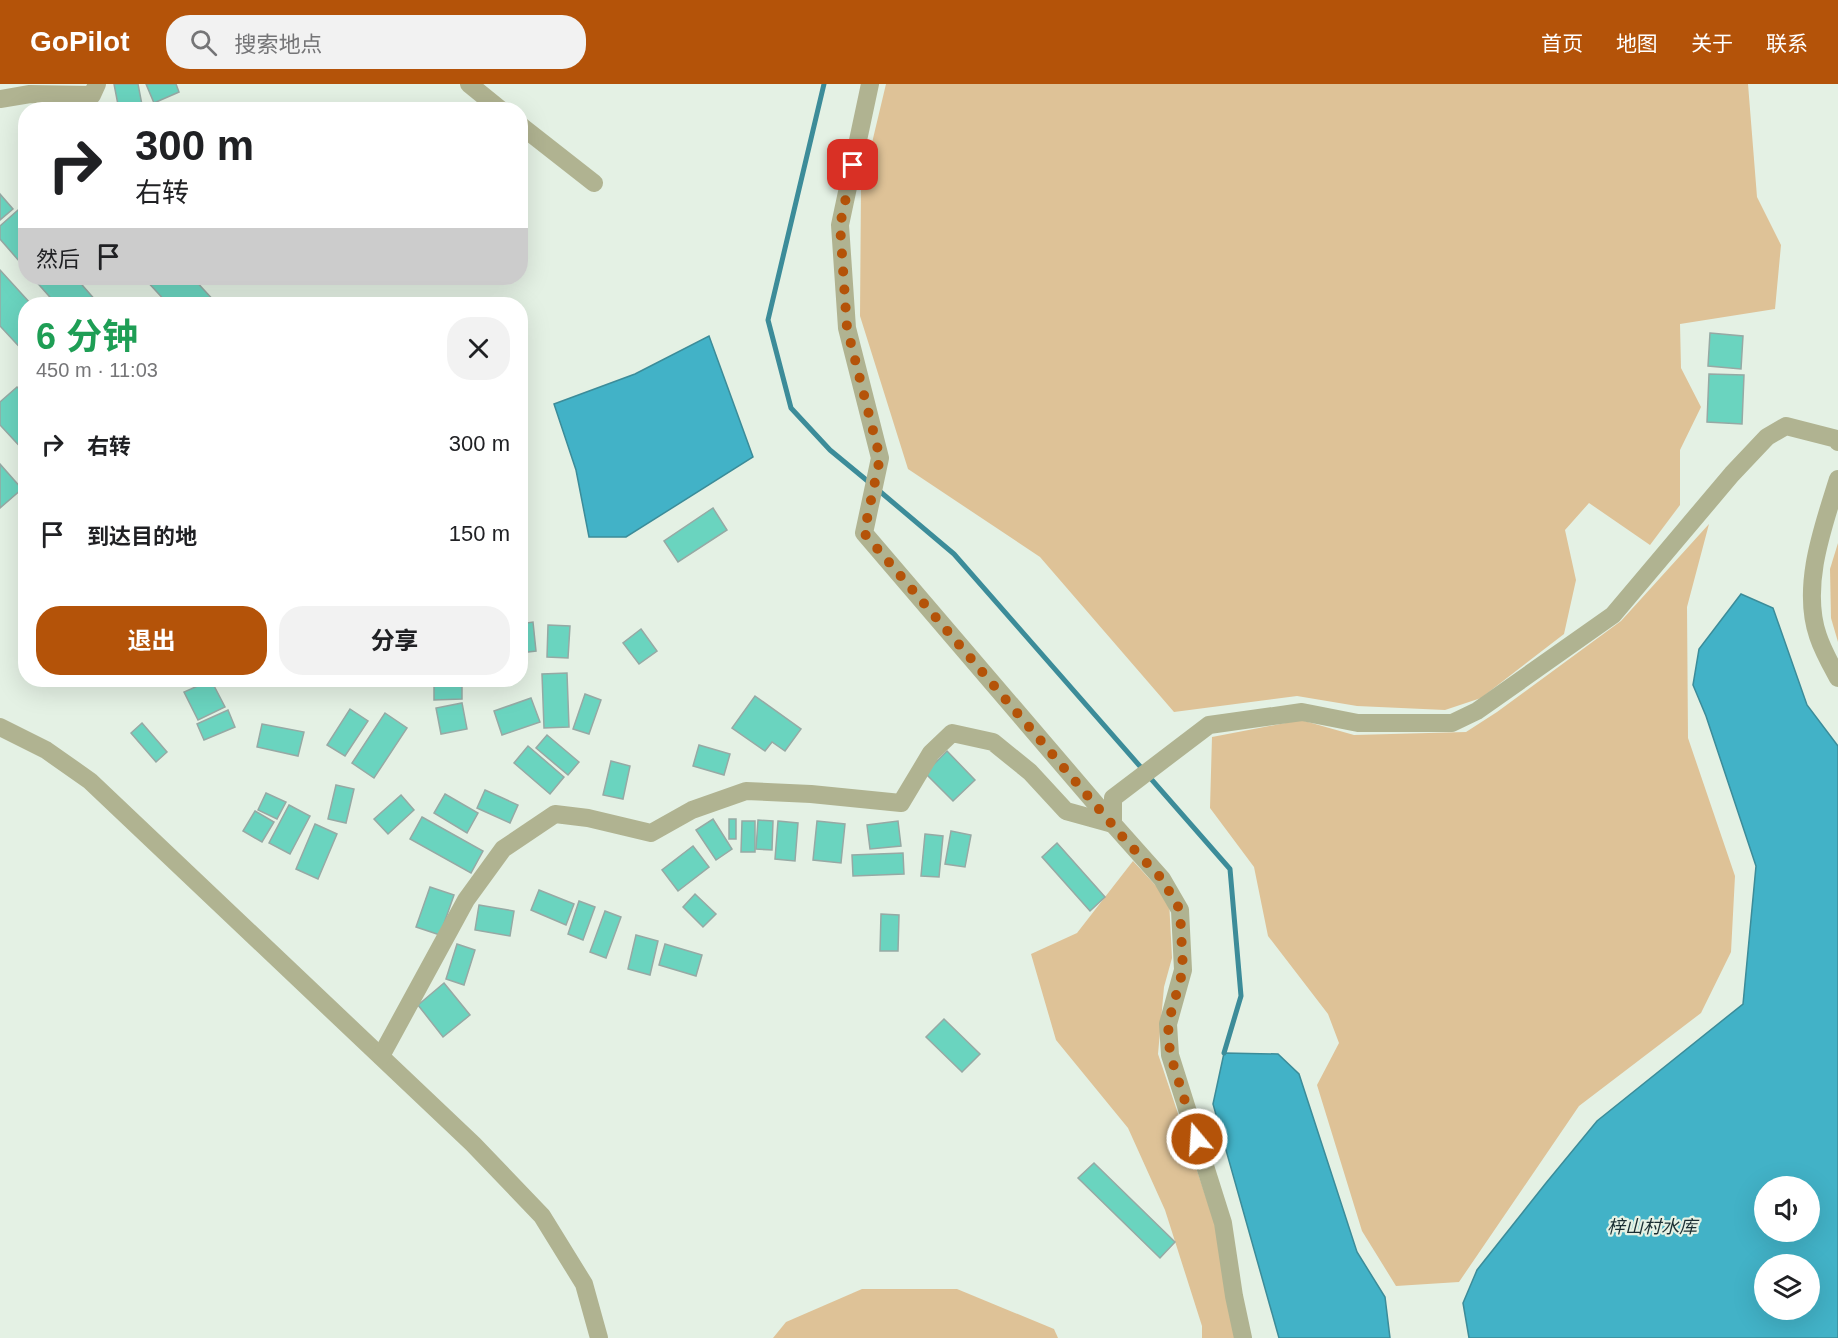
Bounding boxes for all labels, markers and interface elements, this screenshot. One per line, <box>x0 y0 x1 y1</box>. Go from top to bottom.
search box <box>166 15 586 69</box>
text: GoPilot <box>30 26 130 57</box>
icon: search <box>187 26 220 59</box>
text: 搜索地点 <box>235 32 323 57</box>
text: 首页 <box>1541 32 1583 55</box>
text: 地图 <box>1616 32 1658 55</box>
text: 关于 <box>1691 32 1733 55</box>
text: 联系 <box>1766 32 1808 55</box>
text: 300 m <box>135 122 254 169</box>
icon: right <box>36 126 114 204</box>
pin <box>827 139 878 190</box>
icon: arrive <box>836 148 869 181</box>
text: 右转 <box>135 178 189 208</box>
icon: arrive <box>92 240 125 273</box>
text: 然后 <box>36 247 80 272</box>
text: 6 分钟 <box>36 316 138 357</box>
button: close <box>447 317 510 380</box>
text: 450 m · 11:03 <box>36 359 158 381</box>
icon: right <box>36 428 69 461</box>
text: 300 m <box>449 431 510 456</box>
text: 右转 <box>87 434 131 459</box>
icon: arrive <box>36 518 69 551</box>
text: 150 m <box>449 521 510 546</box>
text: 到达目的地 <box>87 524 197 549</box>
button: 退出 <box>36 606 267 675</box>
button: 分享 <box>279 606 510 675</box>
position arrow <box>1165 1107 1229 1171</box>
map controls <box>1754 1176 1820 1320</box>
button: sound <box>1754 1176 1820 1242</box>
water label: 梓山村水库 <box>1607 1217 1700 1237</box>
button: layers <box>1754 1254 1820 1320</box>

